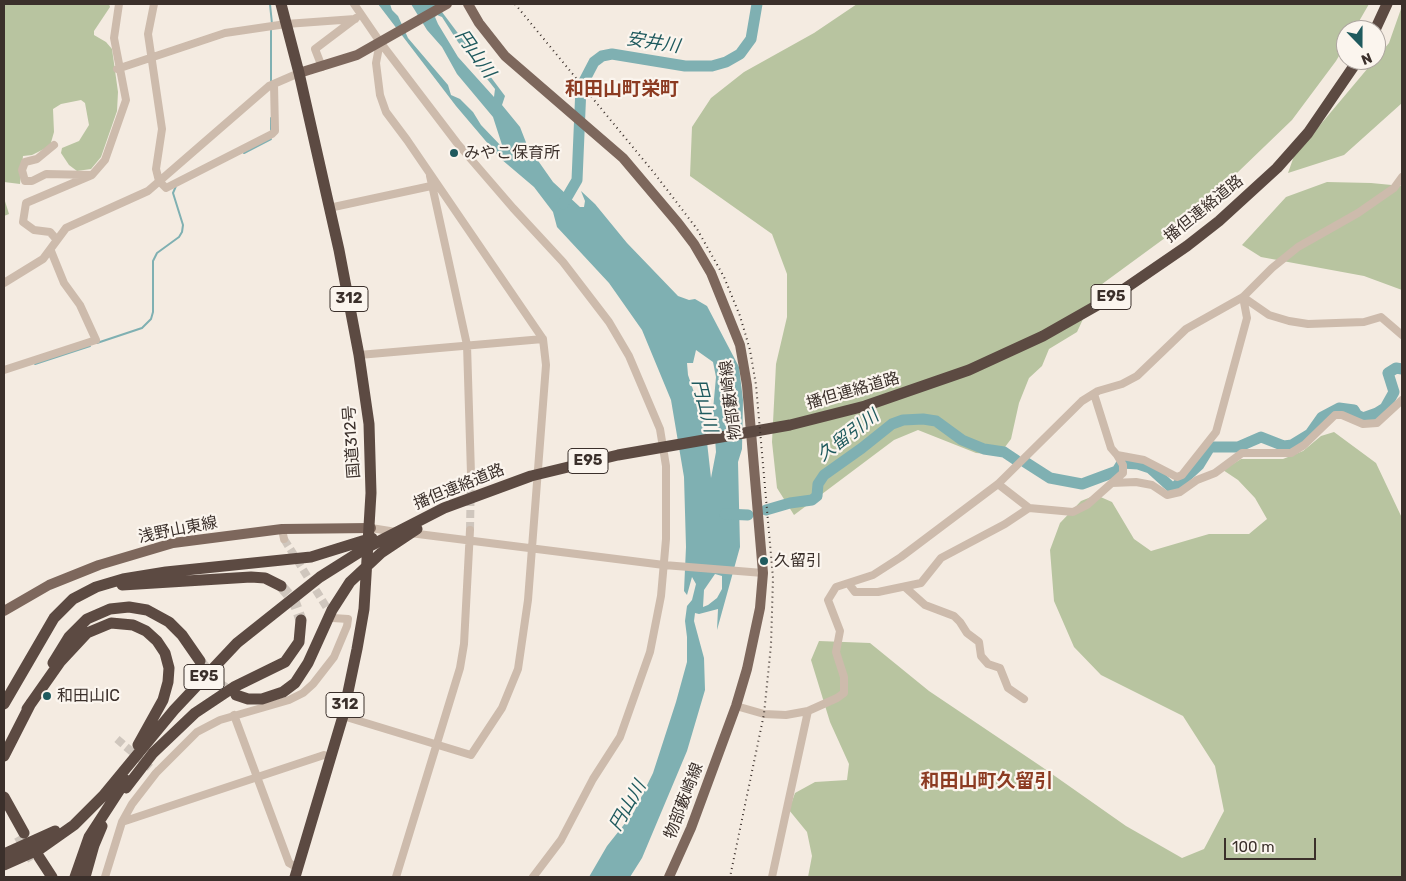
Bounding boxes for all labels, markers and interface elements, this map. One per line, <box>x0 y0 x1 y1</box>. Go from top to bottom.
north arrow <box>1336 20 1386 70</box>
water label: 円山川 <box>451 26 499 82</box>
water label: 安井川 <box>625 28 681 58</box>
text: N <box>1359 49 1374 68</box>
district label: 和田山町栄町 <box>565 79 679 101</box>
place label: みやこ保育所 <box>464 143 560 163</box>
marker: みやこ保育所 <box>448 147 460 159</box>
street label: 播但連絡道路 <box>1161 171 1247 247</box>
road number: E95 <box>1091 284 1131 310</box>
road number: 312 <box>330 286 368 312</box>
street label: 物部藪崎線 <box>717 359 745 441</box>
street label: 播但連絡道路 <box>804 369 902 413</box>
water label: 円山川 <box>687 377 721 435</box>
street label: 国道312号 <box>340 405 364 479</box>
water label: 久留引川 <box>813 406 883 466</box>
road number: E95 <box>568 448 608 474</box>
street label: 播但連絡道路 <box>411 460 507 514</box>
street label: 浅野山東線 <box>137 513 219 547</box>
place label: 久留引 <box>774 551 822 571</box>
marker: 久留引 <box>758 555 770 567</box>
road number: E95 <box>184 664 224 690</box>
place label: 和田山IC <box>57 686 120 706</box>
marker: 和田山IC <box>41 690 53 702</box>
road number: 312 <box>326 692 364 718</box>
street label: 物部藪崎線 <box>661 760 707 842</box>
district label: 和田山町久留引 <box>921 771 1053 793</box>
water label: 円山川 <box>605 777 651 835</box>
scale bar <box>1226 828 1318 860</box>
text: 100 m <box>1232 838 1274 856</box>

